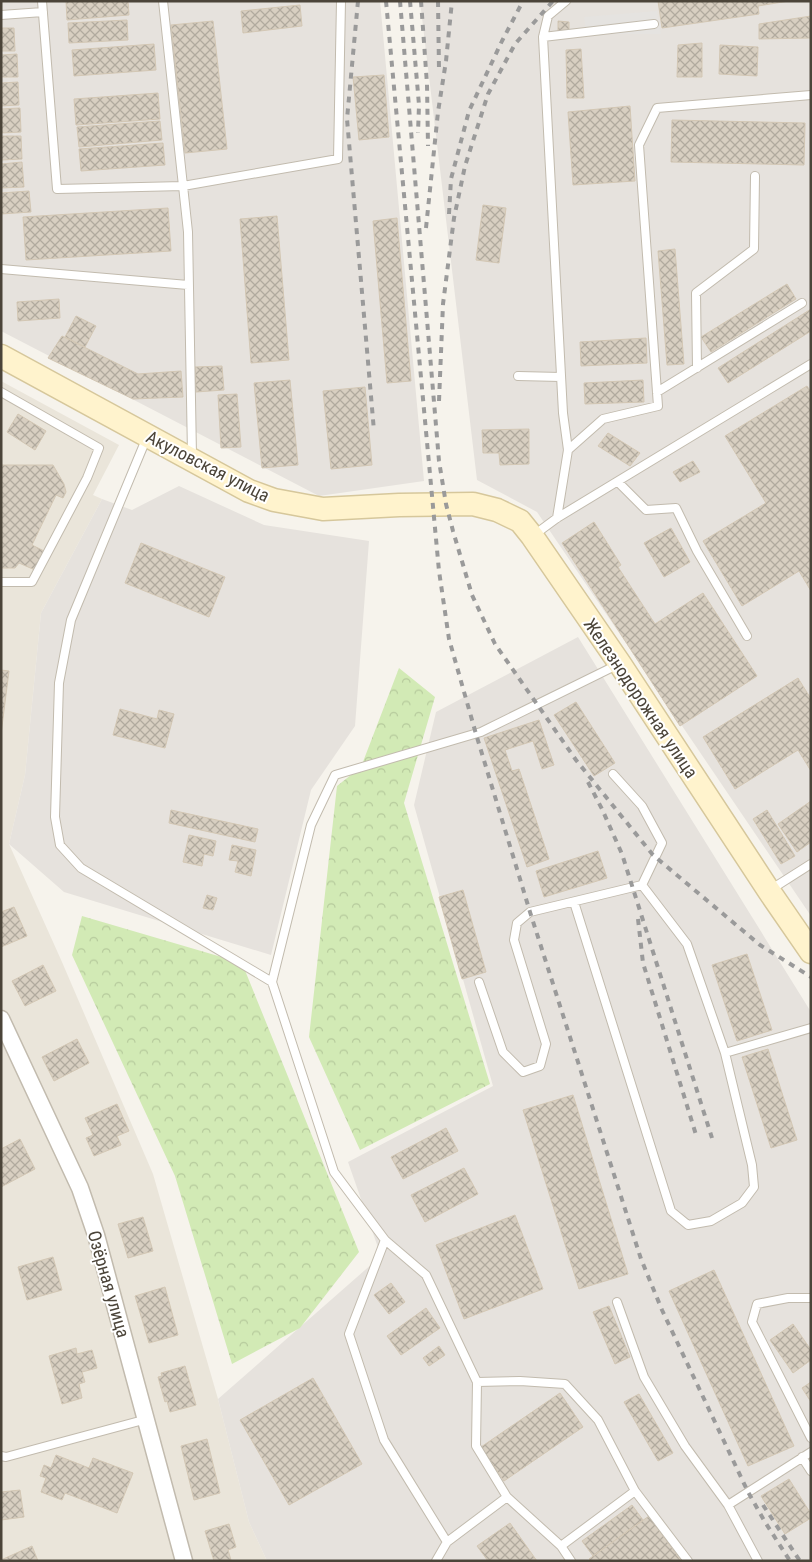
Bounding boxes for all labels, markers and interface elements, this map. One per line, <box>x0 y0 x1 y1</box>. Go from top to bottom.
street label: Акуловская улица <box>143 426 273 506</box>
street label: Железнодорожная улица <box>580 614 702 782</box>
street label: Озёрная улица <box>84 1228 134 1340</box>

